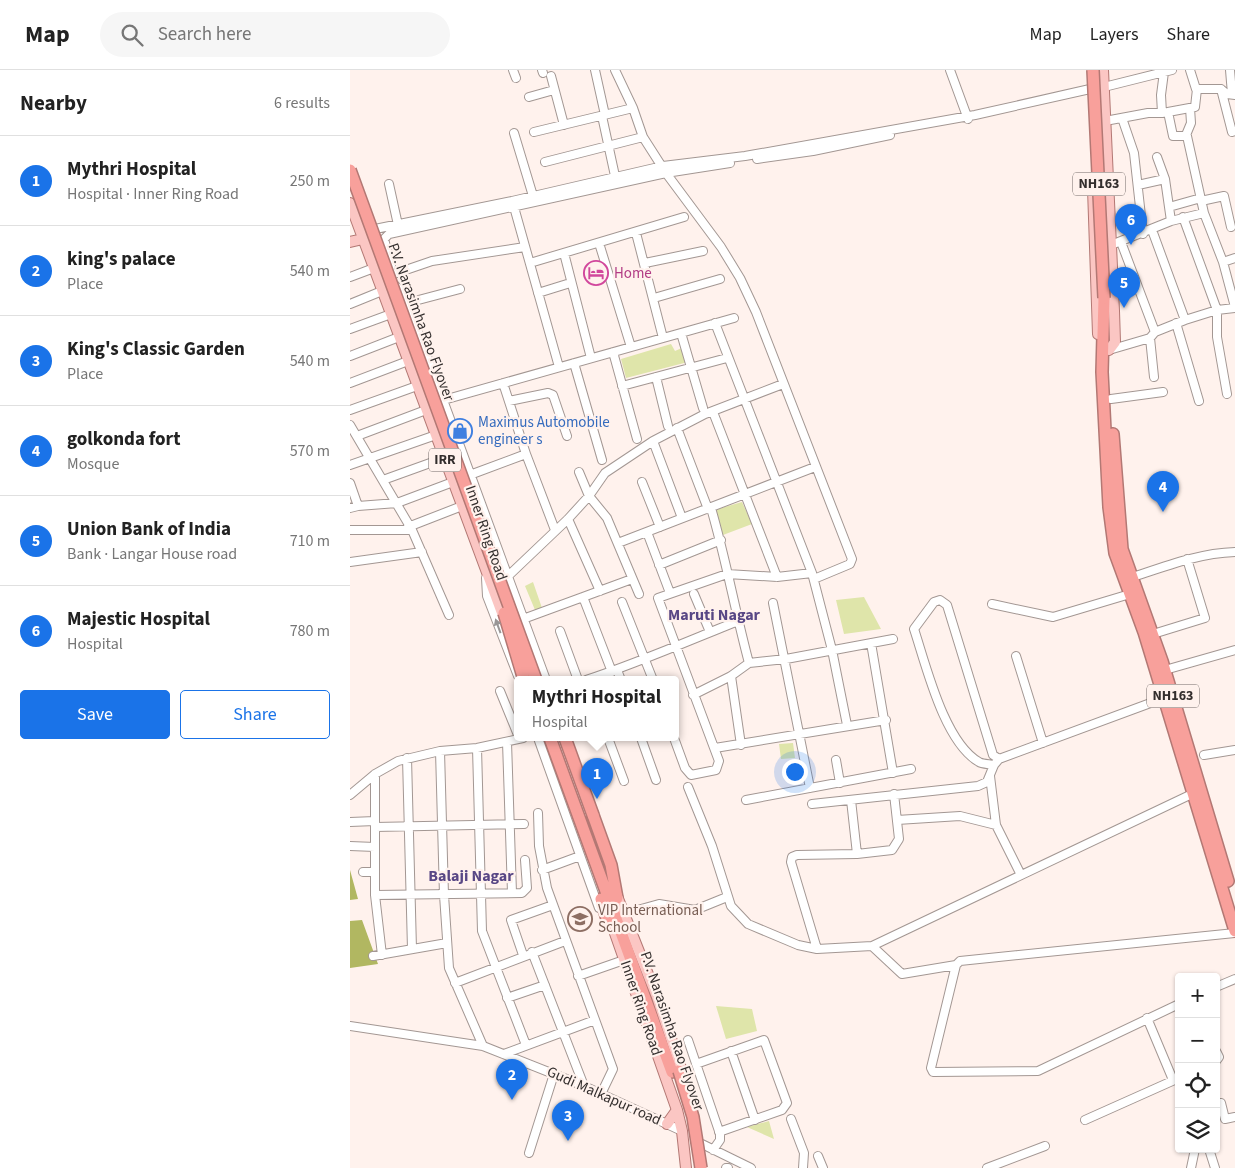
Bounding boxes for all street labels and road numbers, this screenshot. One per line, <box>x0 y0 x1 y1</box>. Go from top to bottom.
road number: NH163 <box>1073 172 1125 196</box>
street label: P.V. Narasimha Rao Flyover <box>383 240 460 405</box>
road number: IRR <box>429 448 461 472</box>
street label: Inner Ring Road <box>460 483 512 583</box>
road number: NH163 <box>1147 684 1199 708</box>
street label: P.V. Narasimha Rao Flyover <box>635 949 709 1114</box>
street label: Inner Ring Road <box>615 958 667 1058</box>
street label: Gudi Malkapur road <box>543 1061 665 1131</box>

